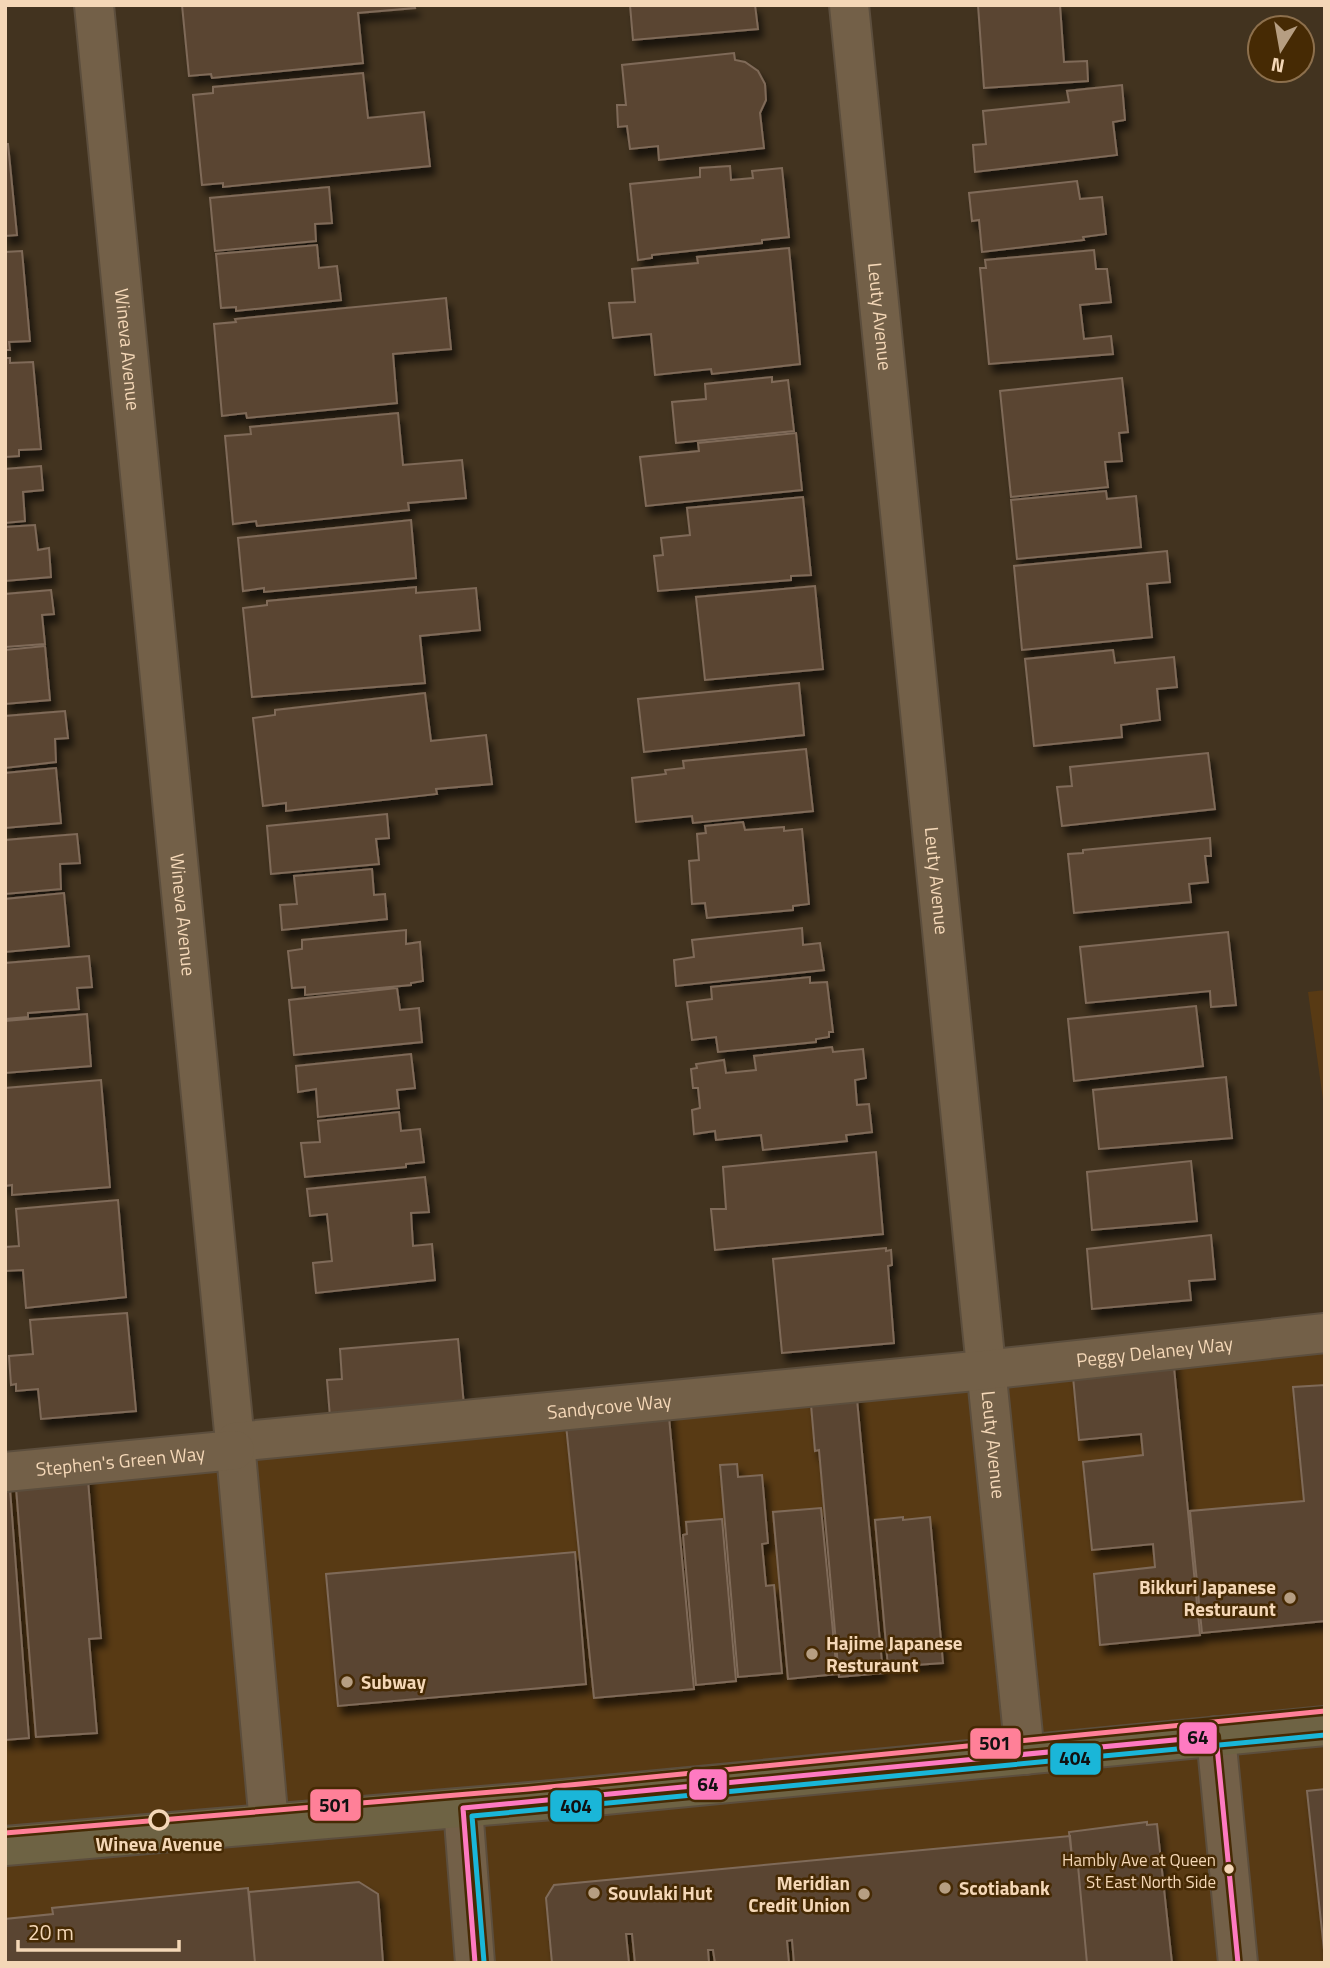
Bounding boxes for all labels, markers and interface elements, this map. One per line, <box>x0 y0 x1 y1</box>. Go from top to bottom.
north arrow <box>1246 14 1316 84</box>
text: N <box>1268 51 1287 82</box>
street label: Leuty Avenue <box>861 261 901 372</box>
street label: Wineva Avenue <box>108 287 149 412</box>
street label: Leuty Avenue <box>918 825 957 936</box>
street label: Wineva Avenue <box>163 852 204 977</box>
street label: Peggy Delaney Way <box>1075 1328 1234 1374</box>
street label: Sandycove Way <box>546 1385 673 1426</box>
street label: Leuty Avenue <box>974 1389 1014 1500</box>
street label: Stephen's Green Way <box>34 1438 206 1483</box>
place label: Bikkuri Japanese Resturaunt <box>1139 1572 1276 1623</box>
marker: Bikkuri Japanese Resturaunt <box>1282 1590 1298 1606</box>
place label: Hajime Japanese Resturaunt <box>826 1628 963 1679</box>
marker: Hajime Japanese Resturaunt <box>804 1646 820 1662</box>
place label: Subway <box>361 1667 426 1696</box>
marker: Subway <box>339 1674 355 1690</box>
line badge: 64 <box>1178 1721 1218 1755</box>
text: 64 <box>1187 1722 1209 1751</box>
line badge: 501 <box>969 1727 1022 1760</box>
text: 501 <box>979 1728 1011 1757</box>
line badge: 404 <box>1049 1742 1102 1776</box>
text: 404 <box>1059 1743 1091 1772</box>
line badge: 64 <box>688 1768 728 1801</box>
text: 64 <box>697 1769 719 1798</box>
line badge: 501 <box>309 1788 362 1822</box>
line badge: 404 <box>549 1789 603 1823</box>
text: 501 <box>319 1790 351 1819</box>
text: 404 <box>560 1791 592 1820</box>
marker: Wineva Avenue <box>149 1810 169 1830</box>
place label: Wineva Avenue <box>96 1829 223 1858</box>
place label: Hambly Ave at Queen St East North Side <box>1062 1847 1216 1895</box>
marker: Hambly Ave at Queen St East North Side <box>1222 1862 1236 1876</box>
place label: Meridian Credit Union <box>748 1868 850 1919</box>
place label: Scotiabank <box>959 1873 1050 1902</box>
place label: Souvlaki Hut <box>608 1878 712 1907</box>
marker: Scotiabank <box>937 1880 953 1896</box>
marker: Souvlaki Hut <box>586 1885 602 1901</box>
marker: Meridian Credit Union <box>856 1886 872 1902</box>
scale bar <box>18 1909 178 1953</box>
text: 20 m <box>28 1916 74 1948</box>

